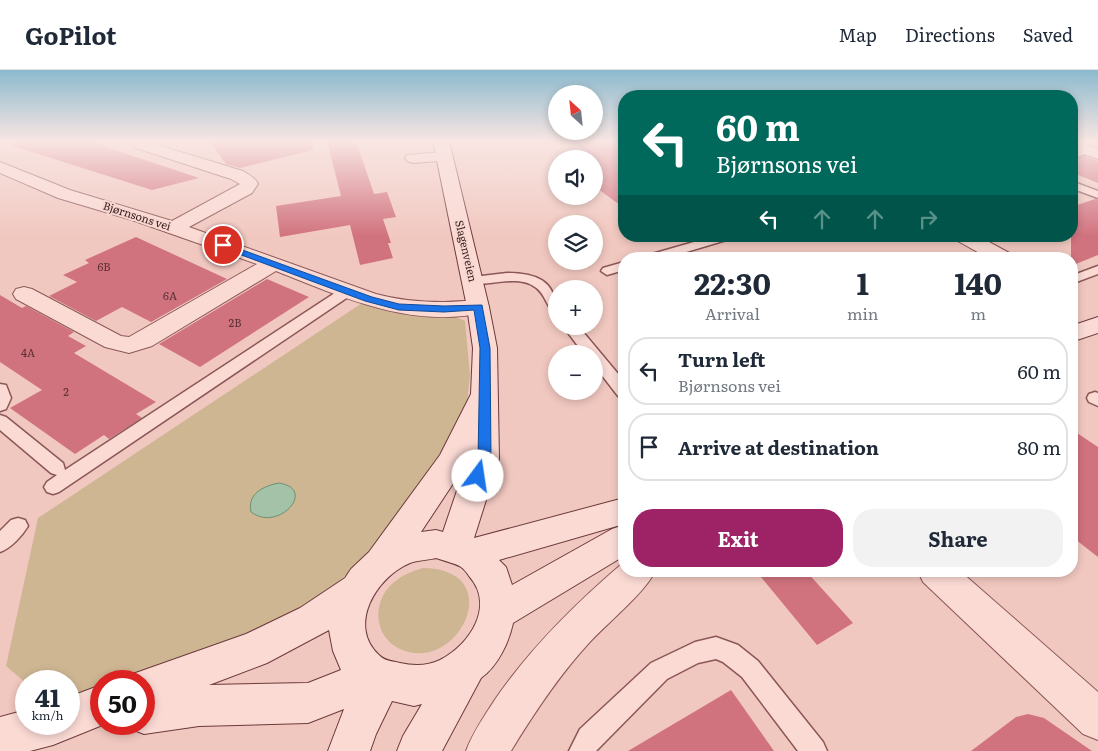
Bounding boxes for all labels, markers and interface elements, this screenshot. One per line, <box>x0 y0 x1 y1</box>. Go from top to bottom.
text: GoPilot <box>25 17 117 52</box>
text: Map <box>839 21 877 48</box>
text: Directions <box>905 21 995 48</box>
text: Saved <box>1023 21 1073 48</box>
north arrow <box>548 85 602 140</box>
map controls <box>548 85 603 400</box>
text: 60 m <box>716 100 800 152</box>
icon: left <box>633 110 698 175</box>
text: Bjørnsons vei <box>716 147 857 180</box>
button: sound <box>548 150 603 205</box>
street label: Bjørnsons vei <box>101 197 174 234</box>
icon: left <box>755 205 783 233</box>
icon: ahead <box>808 205 836 233</box>
icon: ahead <box>861 205 889 233</box>
icon: right <box>914 205 942 233</box>
button: layers <box>548 215 603 270</box>
street label: Slagenveien <box>452 218 482 283</box>
pin <box>202 224 244 266</box>
icon: arrive <box>209 231 237 259</box>
house number: 6B <box>97 258 111 274</box>
text: 22:30 <box>694 260 771 304</box>
text: 1 <box>856 260 869 304</box>
text: 140 <box>954 260 1002 304</box>
button: + <box>548 280 603 335</box>
house number: 6A <box>163 287 177 303</box>
text: Arrival <box>705 301 760 325</box>
text: min <box>847 301 878 325</box>
text: m <box>970 301 986 325</box>
house number: 2B <box>229 314 241 330</box>
house number: 4A <box>21 344 35 360</box>
button: − <box>548 345 603 400</box>
text: Turn left <box>678 345 765 373</box>
icon: left <box>635 357 663 385</box>
text: 60 m <box>1018 357 1061 385</box>
text: Bjørnsons vei <box>678 373 781 397</box>
house number: 2 <box>63 383 69 399</box>
icon: arrive <box>635 433 663 461</box>
text: Arrive at destination <box>678 433 879 461</box>
text: 80 m <box>1017 433 1061 461</box>
position arrow <box>451 449 503 501</box>
button: Exit <box>633 509 843 567</box>
button: Share <box>853 509 1063 567</box>
speed limit sign: 50 <box>90 670 155 735</box>
text: 41 <box>35 678 60 715</box>
text: km/h <box>32 706 63 724</box>

